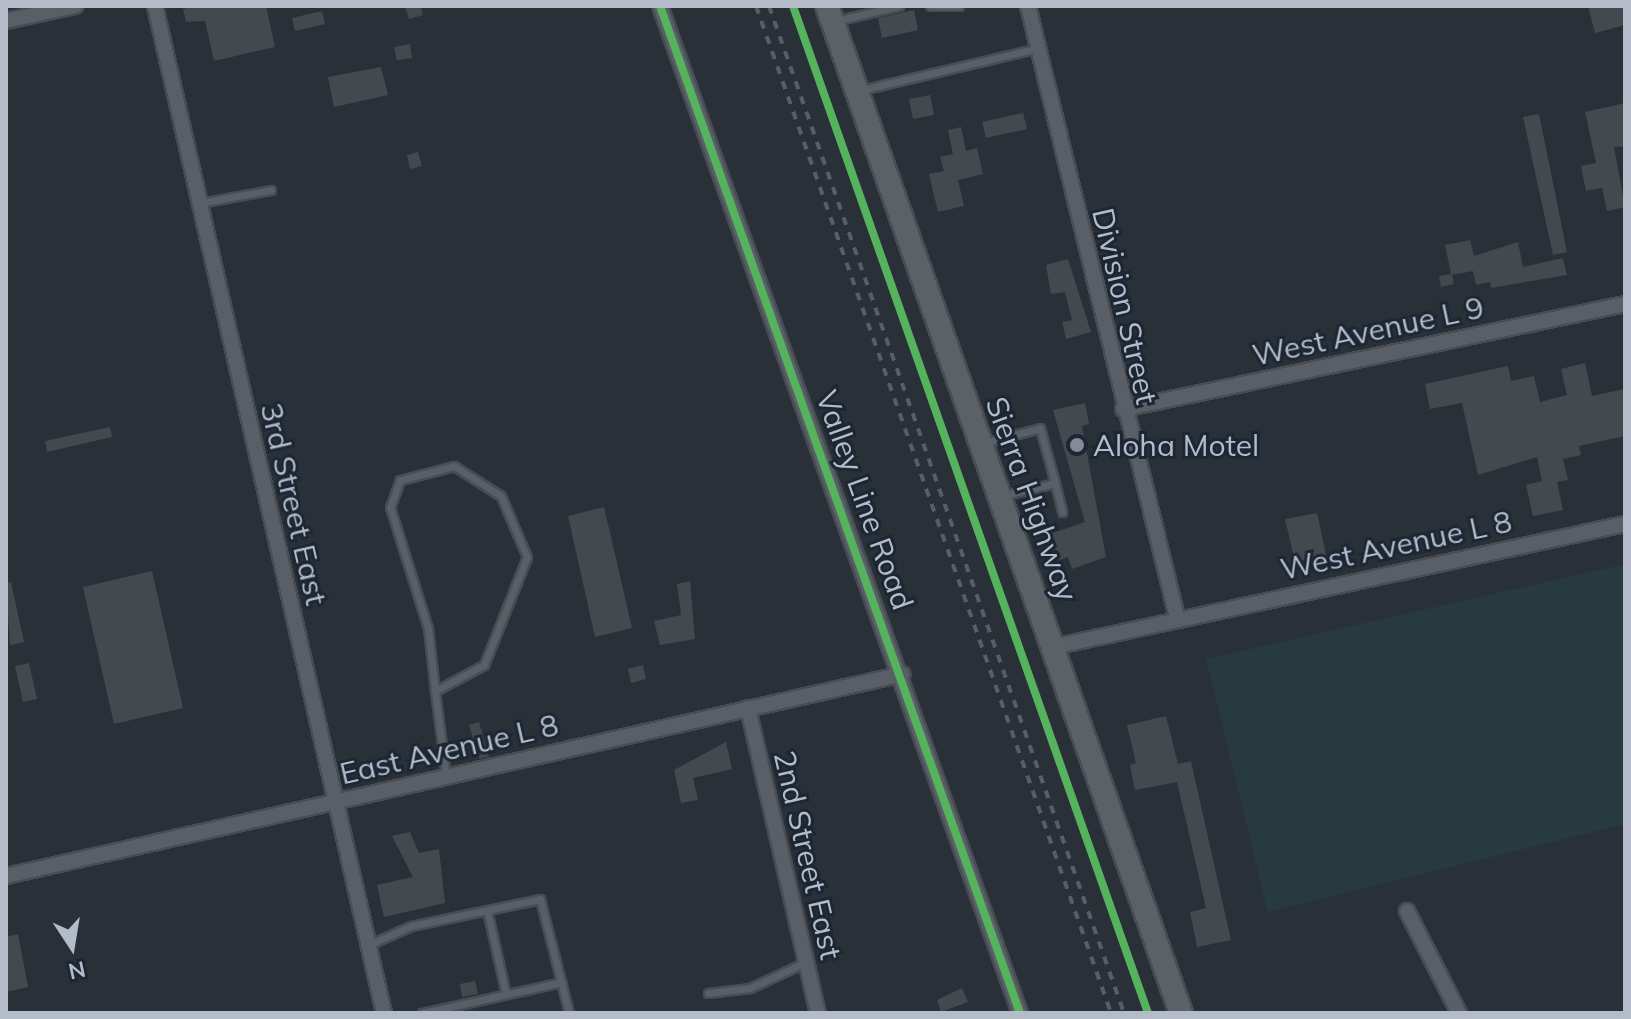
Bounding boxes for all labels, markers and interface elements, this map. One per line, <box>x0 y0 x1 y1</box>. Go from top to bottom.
street label: Division Street <box>1085 204 1165 408</box>
street label: West Avenue L 9 <box>1249 289 1487 373</box>
street label: Valley Line Road <box>809 386 921 614</box>
street label: Sierra Highway <box>978 392 1086 606</box>
street label: 3rd Street East <box>253 400 335 608</box>
place label: Aloha Motel <box>1093 427 1259 463</box>
marker: Aloha Motel <box>1068 436 1086 454</box>
street label: West Avenue L 8 <box>1277 503 1515 587</box>
street label: East Avenue L 8 <box>336 706 562 792</box>
street label: 2nd Street East <box>767 747 849 963</box>
north arrow <box>32 907 112 987</box>
text: N <box>66 955 88 986</box>

